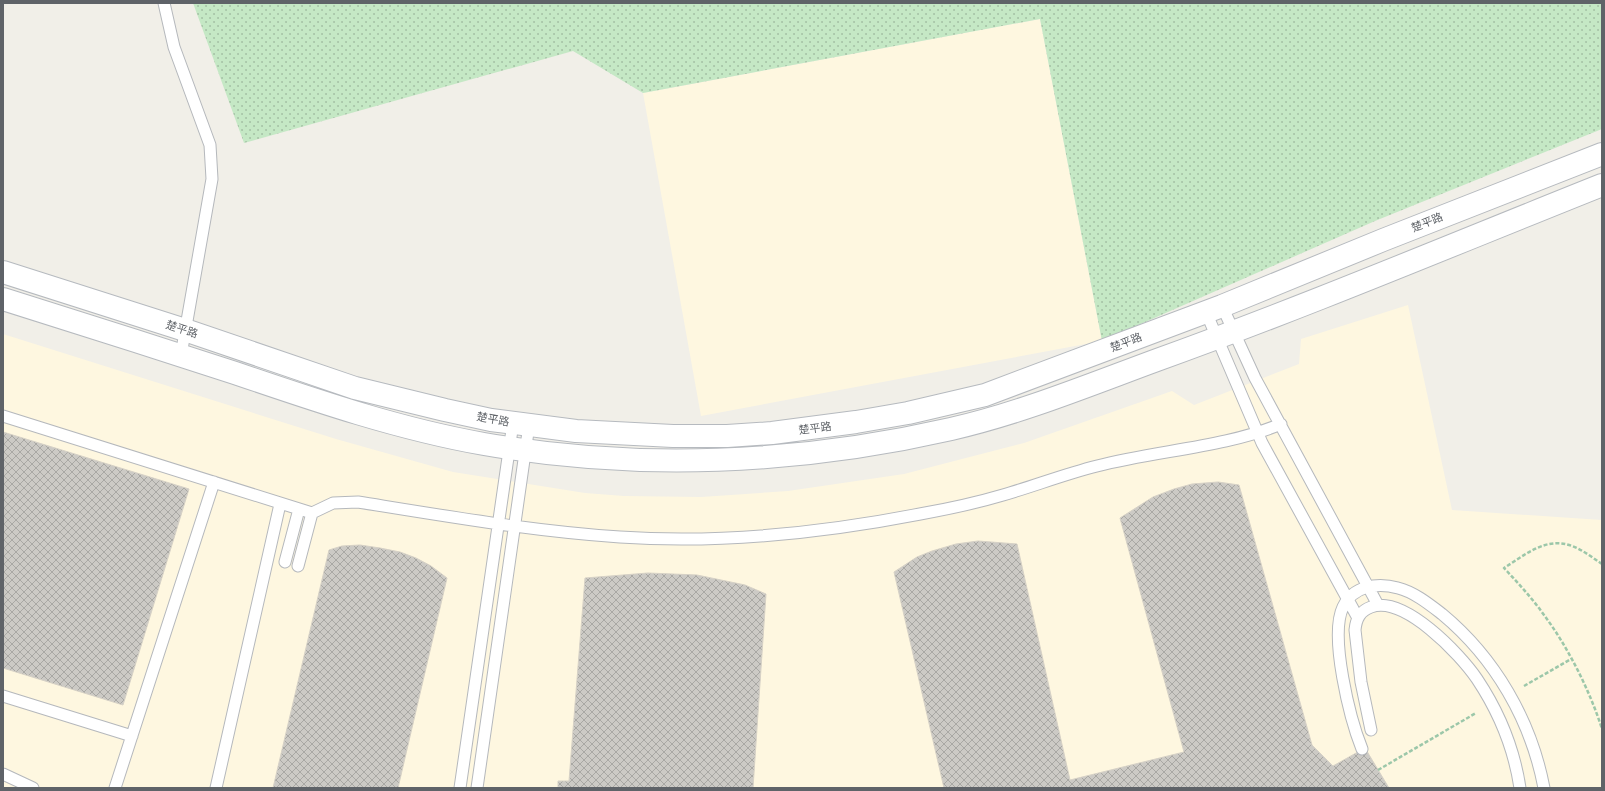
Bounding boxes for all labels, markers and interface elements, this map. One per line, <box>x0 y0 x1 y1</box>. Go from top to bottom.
street label: 楚平路 <box>1409 210 1445 235</box>
street label: 楚平路 <box>164 318 200 341</box>
street label: 楚平路 <box>1108 330 1144 354</box>
street label: 楚平路 <box>476 410 510 429</box>
street label: 楚平路 <box>798 420 832 437</box>

